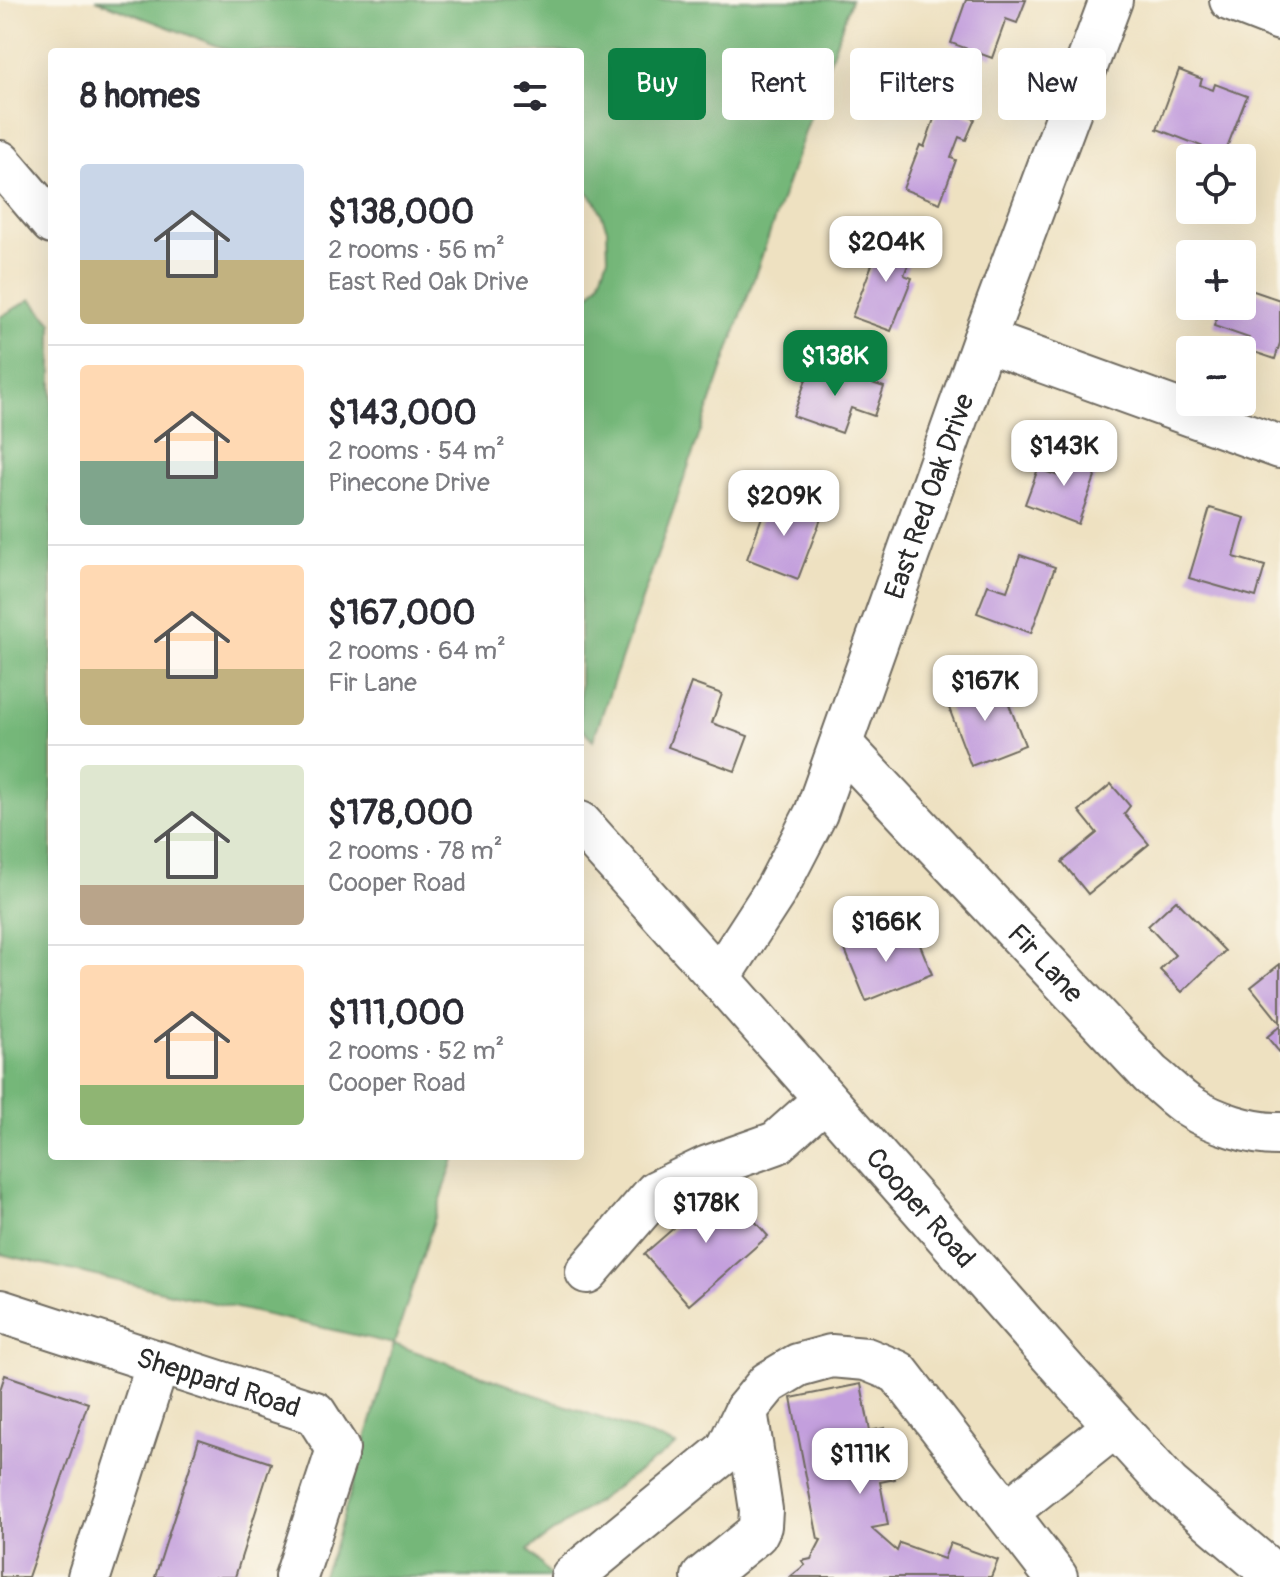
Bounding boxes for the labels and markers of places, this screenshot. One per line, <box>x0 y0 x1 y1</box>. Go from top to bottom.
pin: $204K <box>830 216 942 284</box>
pin: $138K <box>779 330 891 398</box>
pin: $143K <box>1008 420 1120 488</box>
pin: $209K <box>728 470 840 538</box>
pin: $167K <box>929 655 1041 723</box>
pin: $166K <box>830 896 942 964</box>
pin: $178K <box>650 1177 762 1245</box>
pin: $111K <box>804 1428 916 1496</box>

